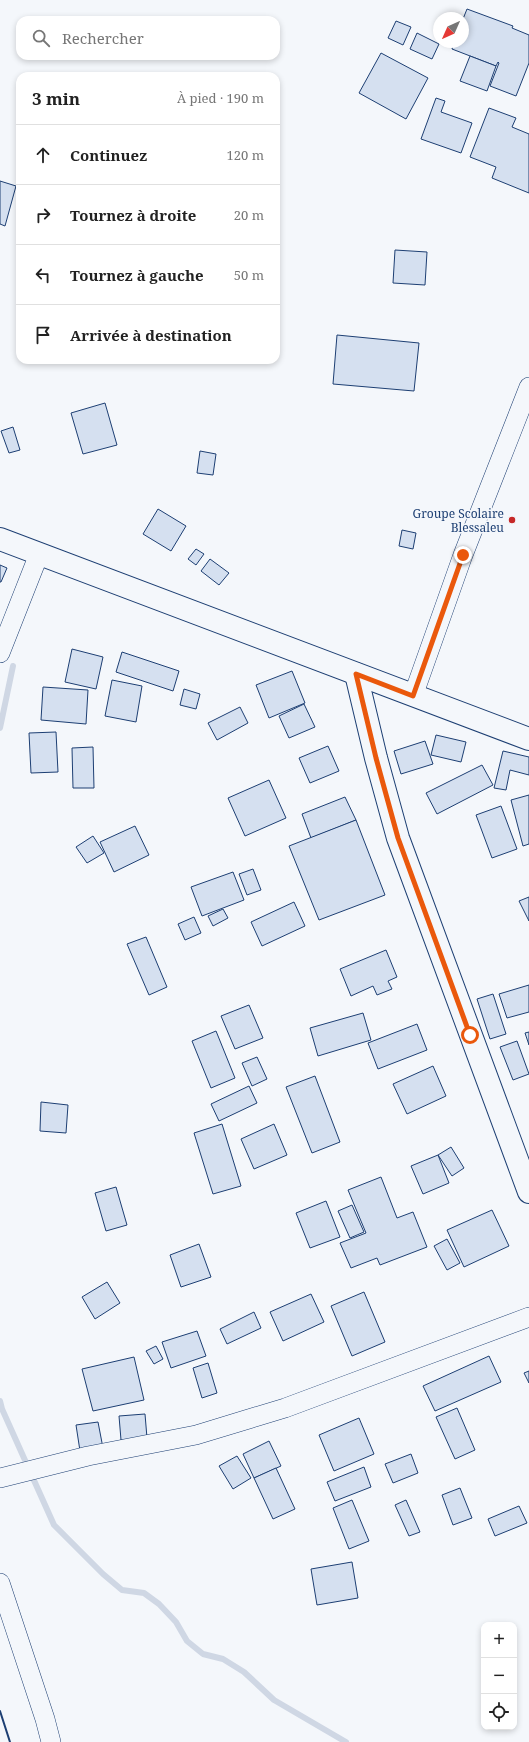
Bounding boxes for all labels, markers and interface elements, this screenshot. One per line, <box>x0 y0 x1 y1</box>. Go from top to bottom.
north arrow <box>433 12 469 48</box>
search box <box>16 16 280 60</box>
icon: search <box>30 27 52 49</box>
text: Rechercher <box>62 28 144 48</box>
text: 3 min <box>32 87 80 110</box>
text: À pied · 190 m <box>177 89 264 107</box>
icon: ahead <box>32 144 54 166</box>
text: Continuez <box>70 145 147 165</box>
text: 120 m <box>227 146 264 164</box>
icon: right <box>32 204 54 226</box>
text: Tournez à droite <box>70 205 196 225</box>
text: 20 m <box>234 206 264 224</box>
icon: left <box>32 264 54 286</box>
text: Tournez à gauche <box>70 265 204 285</box>
text: 50 m <box>234 266 264 284</box>
icon: arrive <box>32 324 54 346</box>
text: Arrivée à destination <box>70 325 232 345</box>
place label: Groupe Scolaire Blessaleu <box>413 505 504 536</box>
marker: Groupe Scolaire Blessaleu <box>507 515 517 525</box>
route end <box>454 546 472 564</box>
route start <box>461 1026 479 1044</box>
map controls <box>481 1622 517 1730</box>
button: + <box>481 1622 517 1658</box>
button: − <box>481 1658 517 1694</box>
button: locate <box>481 1694 517 1730</box>

